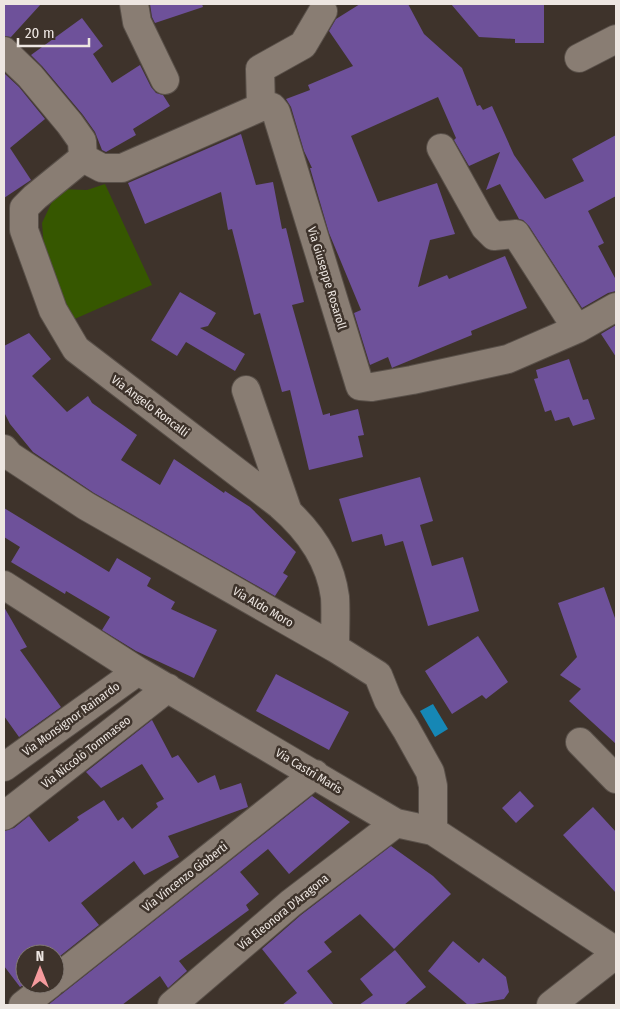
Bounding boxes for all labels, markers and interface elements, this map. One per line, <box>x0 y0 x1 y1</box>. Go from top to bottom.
scale bar <box>18 15 89 47</box>
text: 20 m <box>25 24 55 42</box>
street label: Via Giuseppe Rosaroll <box>305 225 349 331</box>
street label: Via Angelo Roncalli <box>109 372 191 440</box>
street label: Via Aldo Moro <box>230 584 296 630</box>
street label: Via Monsignor Rainardo <box>20 679 122 759</box>
street label: Via Niccolò Tommaseo <box>39 713 133 791</box>
street label: Via Castri Maris <box>273 746 345 796</box>
street label: Via Vincenzo Gioberti <box>140 839 230 915</box>
street label: Via Eleonora D'Aragona <box>235 871 331 953</box>
north arrow <box>15 944 65 994</box>
text: N <box>36 948 44 965</box>

